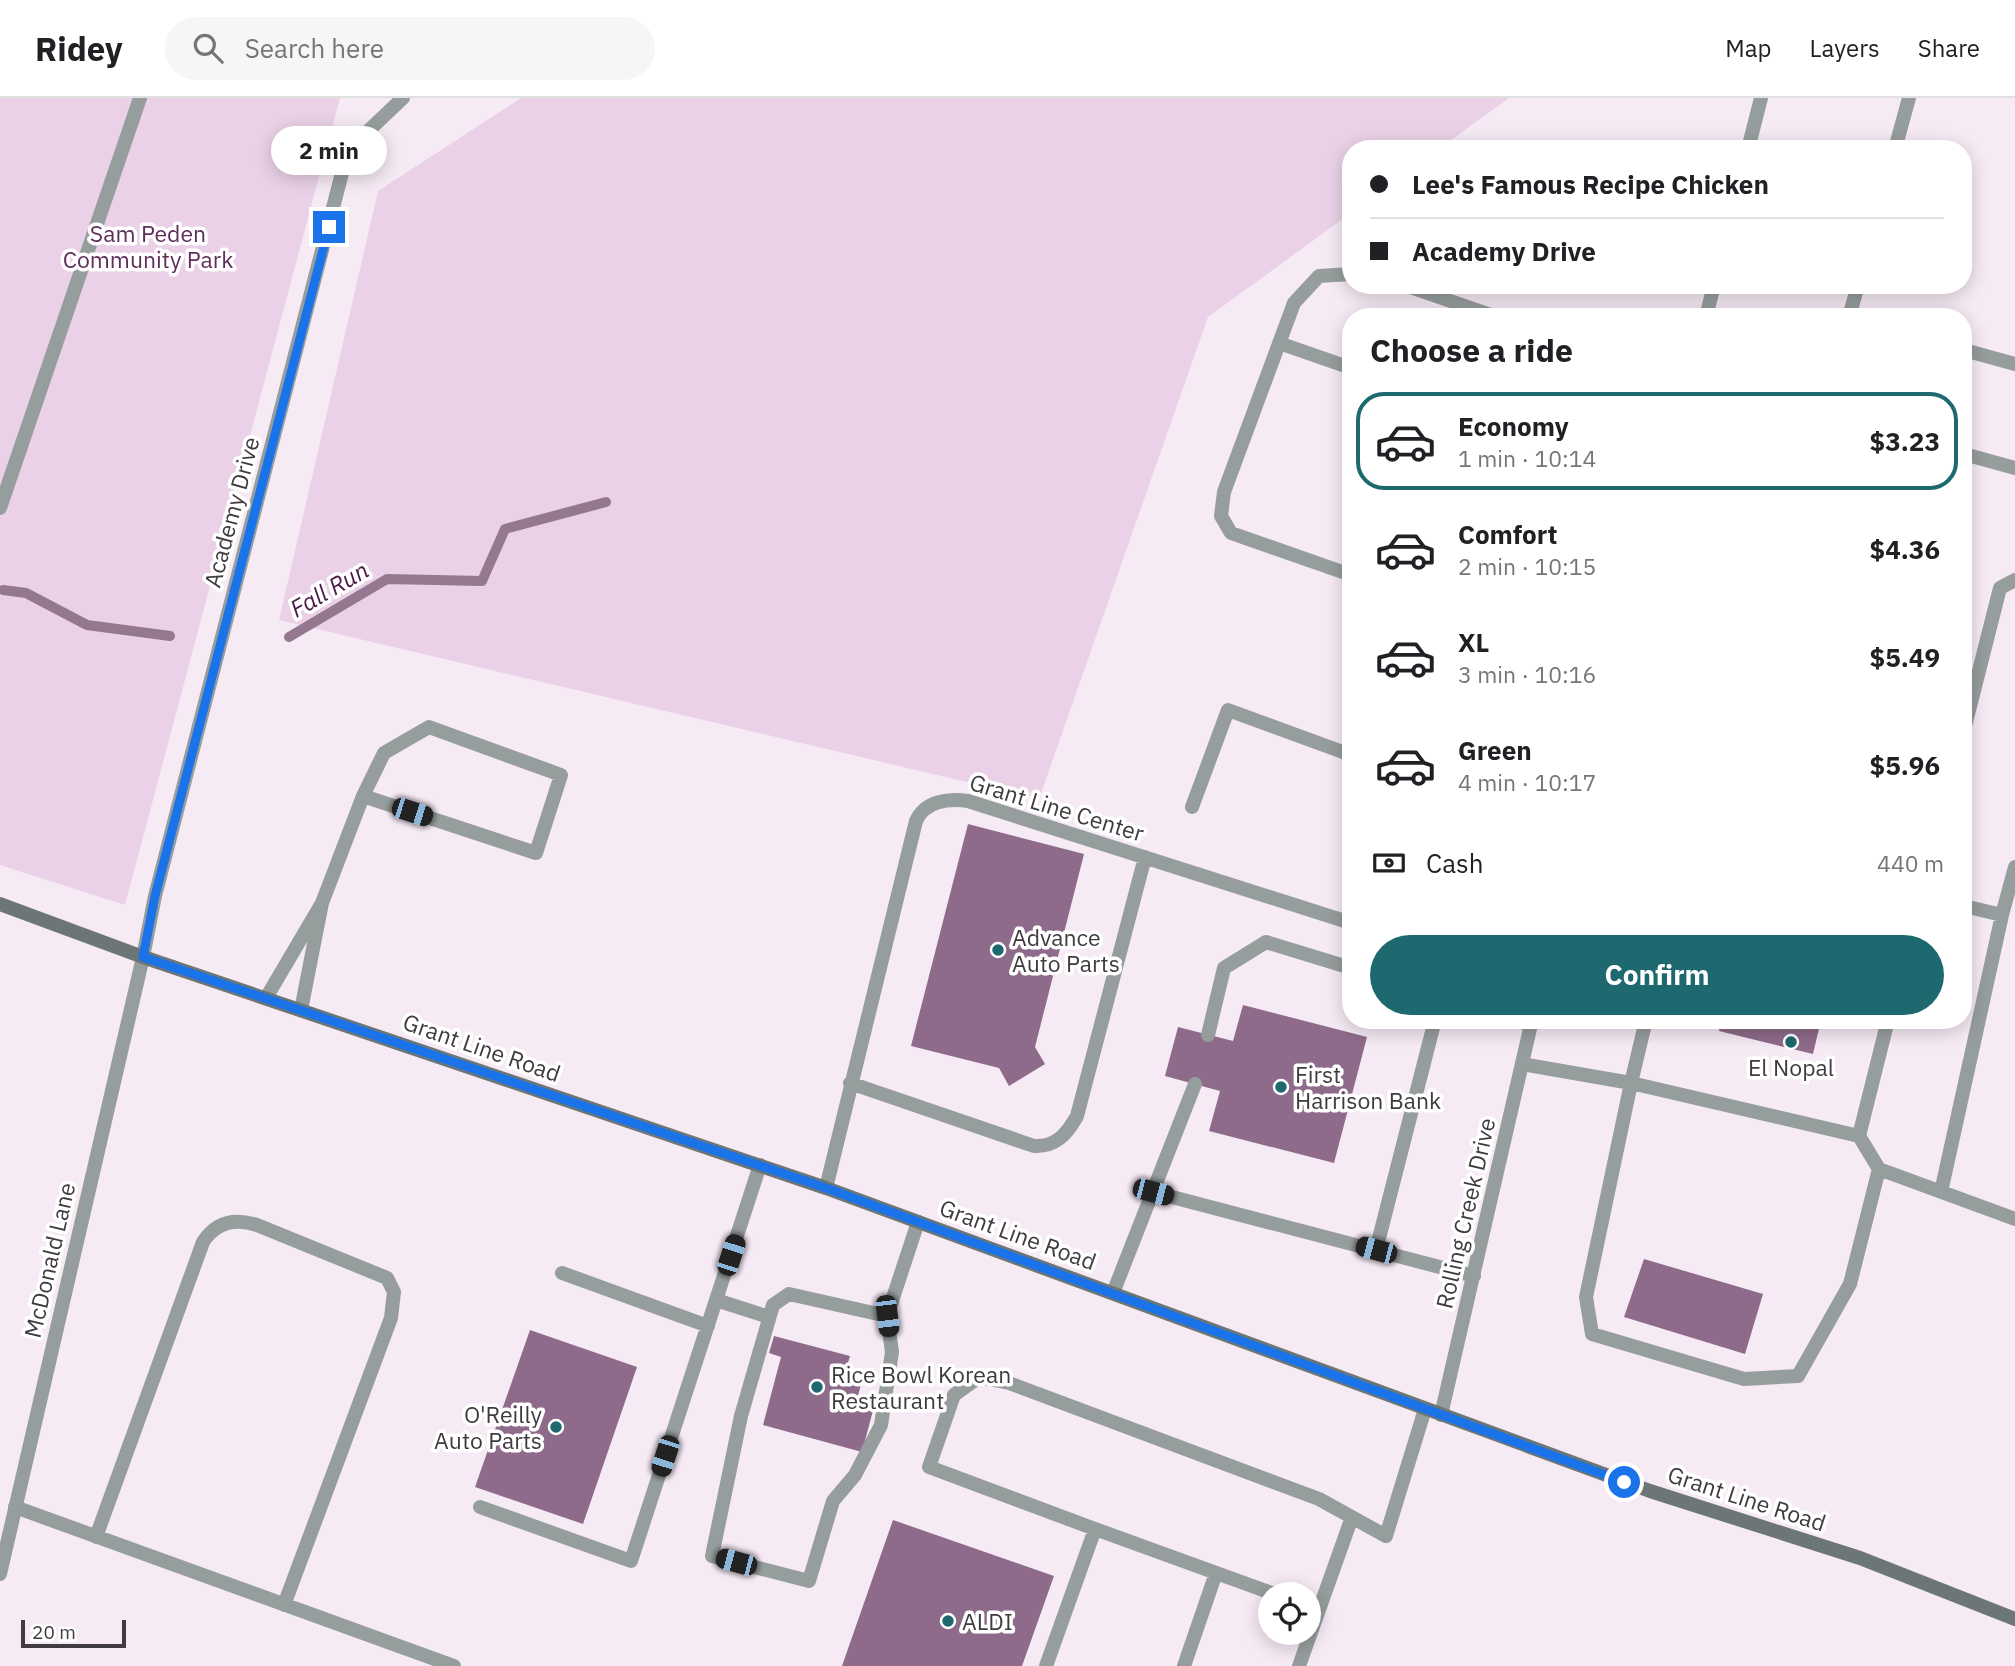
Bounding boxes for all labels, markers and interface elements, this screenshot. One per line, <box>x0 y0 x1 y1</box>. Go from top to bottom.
search box <box>165 17 655 80</box>
text: Ridey <box>35 27 123 70</box>
icon: search <box>189 29 227 67</box>
text: Search here <box>245 31 384 65</box>
text: Map <box>1725 32 1772 64</box>
text: Layers <box>1810 32 1880 64</box>
text: Share <box>1918 32 1980 64</box>
callout: 2 min <box>271 125 387 174</box>
text: 2 min <box>299 135 359 165</box>
text: Lee's Famous Recipe Chicken <box>1412 167 1769 201</box>
route end <box>313 211 345 243</box>
park label: Sam Peden Community Park <box>63 218 233 274</box>
text: Academy Drive <box>1412 234 1596 268</box>
text: Choose a ride <box>1370 329 1573 371</box>
text: Economy <box>1458 409 1569 443</box>
icon: car <box>1374 410 1437 473</box>
text: $3.23 <box>1870 424 1940 458</box>
street label: Academy Drive <box>196 433 266 591</box>
text: 1 min · 10:14 <box>1458 443 1596 473</box>
text: Comfort <box>1458 517 1557 551</box>
icon: car <box>1374 518 1437 581</box>
text: $4.36 <box>1870 532 1940 566</box>
text: 2 min · 10:15 <box>1458 551 1596 581</box>
water label: Fall Run <box>284 554 374 624</box>
text: XL <box>1458 625 1489 659</box>
icon: car <box>1374 626 1437 689</box>
text: $5.49 <box>1870 640 1940 674</box>
text: 3 min · 10:16 <box>1458 659 1596 689</box>
text: Green <box>1458 733 1532 767</box>
icon: car <box>1374 734 1437 797</box>
text: $5.96 <box>1870 748 1940 782</box>
street label: Grant Line Center <box>966 766 1148 848</box>
text: 4 min · 10:17 <box>1458 767 1596 797</box>
car <box>389 796 436 828</box>
icon: cash <box>1370 844 1408 882</box>
text: Cash <box>1426 846 1483 880</box>
text: 440 m <box>1877 848 1944 878</box>
place label: Advance Auto Parts <box>1012 922 1120 978</box>
button: Confirm <box>1370 935 1944 1015</box>
marker: Advance Auto Parts <box>990 942 1006 958</box>
street label: Grant Line Road <box>399 1006 565 1088</box>
marker: El Nopal <box>1783 1034 1799 1050</box>
place label: El Nopal <box>1748 1052 1834 1082</box>
place label: First Harrison Bank <box>1295 1059 1441 1115</box>
marker: First Harrison Bank <box>1273 1079 1289 1095</box>
street label: Rolling Creek Drive <box>1428 1115 1502 1311</box>
car <box>1130 1176 1177 1208</box>
street label: McDonald Lane <box>17 1179 81 1341</box>
street label: Grant Line Road <box>936 1192 1100 1276</box>
car <box>715 1232 748 1278</box>
car <box>1353 1234 1400 1266</box>
car <box>875 1294 900 1338</box>
place label: Rice Bowl Korean Restaurant <box>831 1359 1011 1415</box>
marker: Rice Bowl Korean Restaurant <box>809 1379 825 1395</box>
place label: O'Reilly Auto Parts <box>434 1399 543 1455</box>
marker: O'Reilly Auto Parts <box>548 1419 564 1435</box>
car <box>649 1433 682 1479</box>
street label: Grant Line Road <box>1664 1458 1830 1538</box>
route start <box>1608 1466 1640 1498</box>
car <box>713 1546 760 1578</box>
map controls <box>1258 1582 1321 1645</box>
button: locate <box>1258 1582 1321 1645</box>
place label: ALDI <box>962 1606 1013 1636</box>
marker: ALDI <box>940 1613 956 1629</box>
scale bar <box>21 1617 126 1649</box>
text: 20 m <box>32 1620 76 1644</box>

